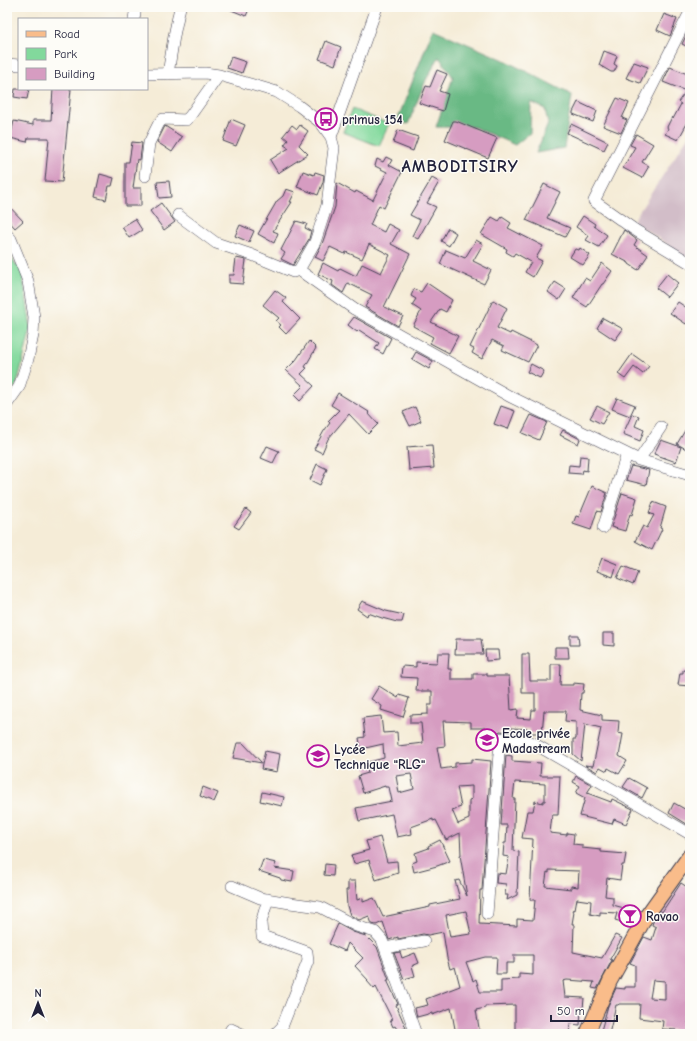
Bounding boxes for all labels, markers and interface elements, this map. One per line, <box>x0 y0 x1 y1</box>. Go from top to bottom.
legend <box>18 18 148 90</box>
text: Road <box>54 27 80 41</box>
text: Park <box>54 47 77 61</box>
text: Building <box>54 67 95 81</box>
bus stop icon: primus 154 <box>313 106 339 132</box>
place label: primus 154 <box>342 112 403 127</box>
district label: AMBODITSIRY <box>401 157 519 176</box>
place label: Ecole privée Madastream <box>502 726 570 756</box>
school or university icon: Ecole privée Madastream <box>474 727 500 753</box>
place label: Lycée Technique "RLG" <box>334 742 425 772</box>
school or university icon: Lycée Technique "RLG" <box>305 743 331 769</box>
bar icon: Ravao <box>617 903 643 929</box>
place label: Ravao <box>646 909 679 924</box>
north arrow <box>18 983 58 1023</box>
text: N <box>34 987 42 1000</box>
scale bar <box>551 997 617 1023</box>
text: 50 m <box>557 1004 585 1018</box>

